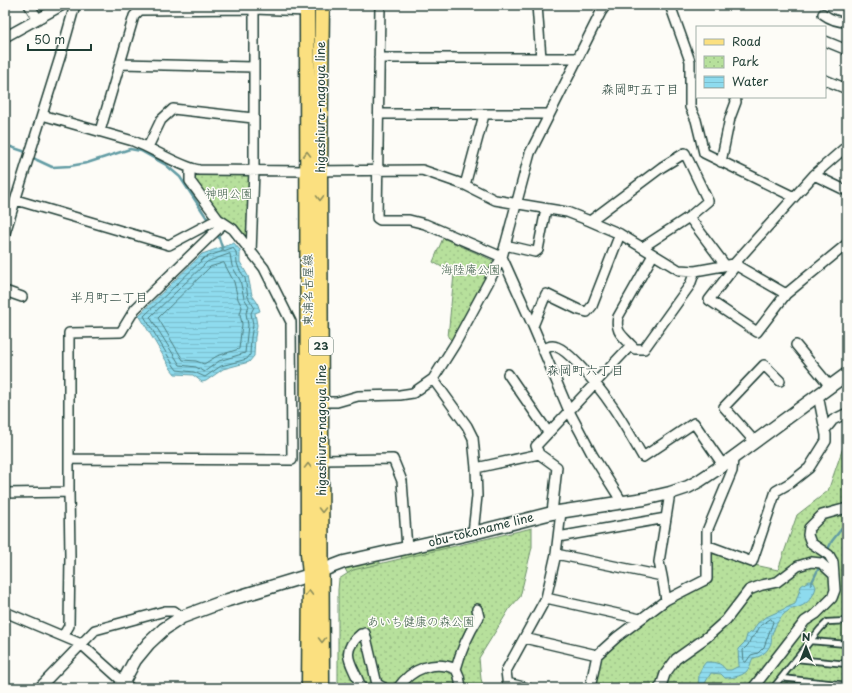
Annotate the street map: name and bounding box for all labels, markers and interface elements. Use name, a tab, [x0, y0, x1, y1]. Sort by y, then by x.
scale bar	[28, 26, 91, 52]
legend	[696, 26, 826, 98]
text: 50 m	[34, 30, 65, 48]
text: Road	[732, 32, 761, 50]
street label: higashiura-nagoya line	[311, 41, 329, 173]
text: Park	[732, 52, 759, 70]
text: Water	[732, 72, 769, 90]
district label: 森岡町五丁目	[601, 79, 679, 98]
one-way arrow	[303, 151, 311, 157]
park label: 神明公園	[205, 184, 253, 202]
one-way arrow	[316, 195, 324, 201]
street label: 東浦名古屋線	[298, 254, 316, 326]
park label: 海陸庵公園	[441, 260, 501, 278]
district label: 半月町二丁目	[70, 287, 148, 306]
road number: 23	[309, 337, 333, 355]
district label: 森岡町六丁目	[546, 360, 624, 379]
street label: higashiura-nagoya line	[312, 364, 330, 496]
one-way arrow	[304, 463, 312, 469]
one-way arrow	[318, 507, 326, 513]
street label: obu-tokoname line	[426, 507, 536, 551]
one-way arrow	[305, 590, 313, 596]
park label: あいち健康の森公園	[367, 612, 475, 630]
north arrow	[786, 627, 826, 667]
text: N	[802, 628, 811, 645]
one-way arrow	[318, 637, 326, 643]

